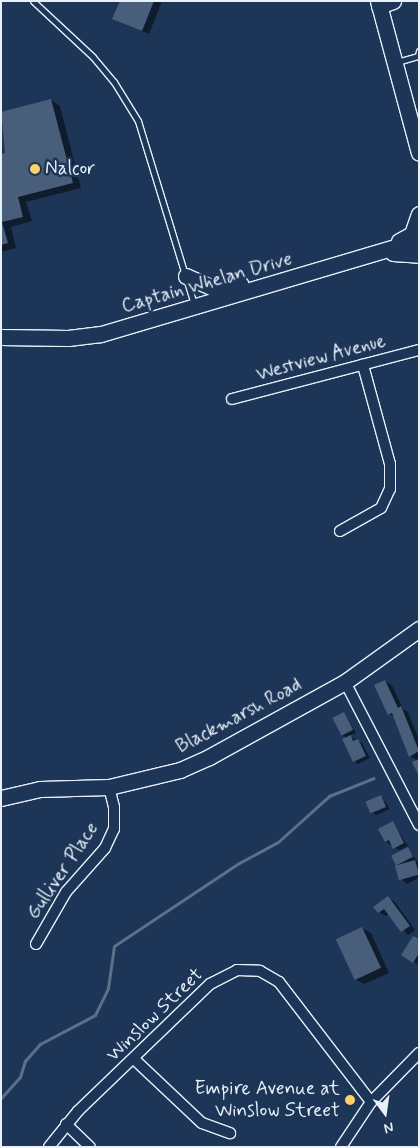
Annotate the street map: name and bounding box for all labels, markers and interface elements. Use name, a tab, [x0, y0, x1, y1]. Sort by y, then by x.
place label: Nalcor	[45, 158, 95, 180]
marker: Nalcor	[29, 163, 41, 175]
street label: Captain Whelan Drive	[120, 248, 294, 318]
street label: Westview Avenue	[252, 329, 390, 387]
street label: Blackmarsh Road	[172, 673, 306, 759]
street label: Gulliver Place	[23, 819, 103, 923]
street label: Winslow Street	[102, 964, 208, 1066]
place label: Empire Avenue at Winslow Street	[194, 1078, 340, 1122]
north arrow	[360, 1088, 410, 1138]
marker: Empire Avenue at Winslow Street	[344, 1094, 356, 1106]
text: N	[382, 1118, 395, 1137]

